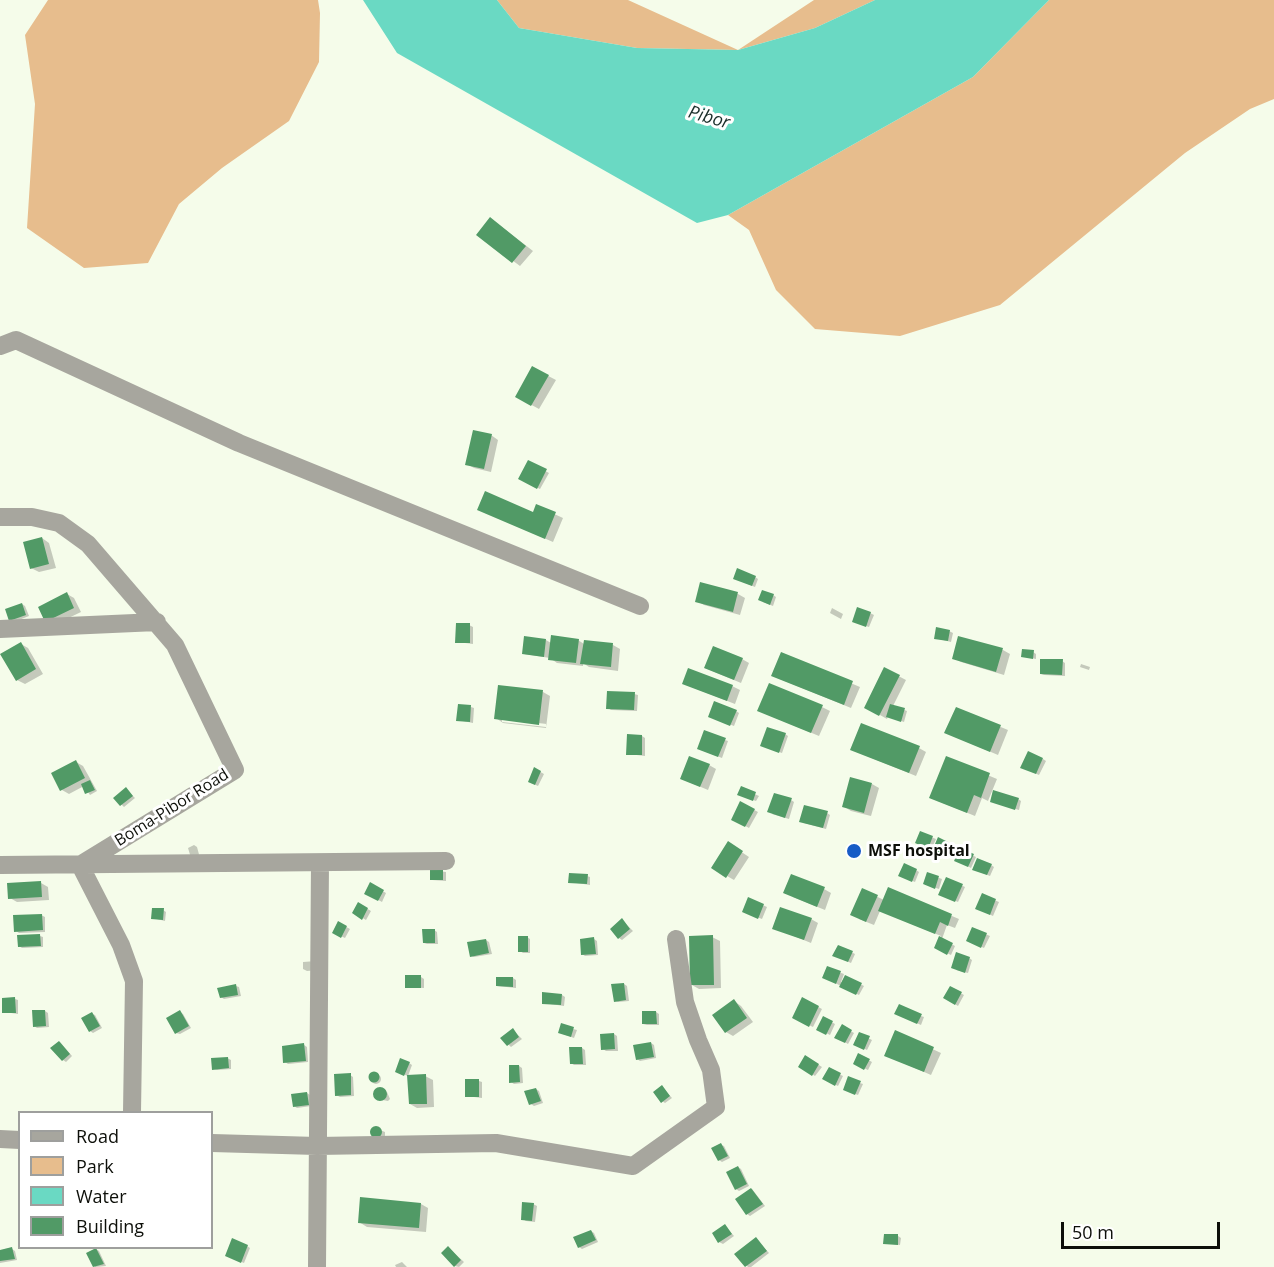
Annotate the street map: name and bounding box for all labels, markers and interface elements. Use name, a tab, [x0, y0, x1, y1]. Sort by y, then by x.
water label: Pibor	[686, 102, 732, 134]
street label: Boma-Pibor Road	[111, 765, 233, 851]
place label: MSF hospital	[868, 841, 970, 861]
marker: MSF hospital	[845, 842, 863, 860]
legend	[18, 1111, 213, 1249]
text: Road	[76, 1124, 119, 1148]
text: Park	[76, 1154, 114, 1178]
text: Water	[76, 1184, 127, 1208]
scale bar	[1064, 1210, 1223, 1248]
text: Building	[76, 1214, 144, 1238]
text: 50 m	[1072, 1220, 1114, 1244]

